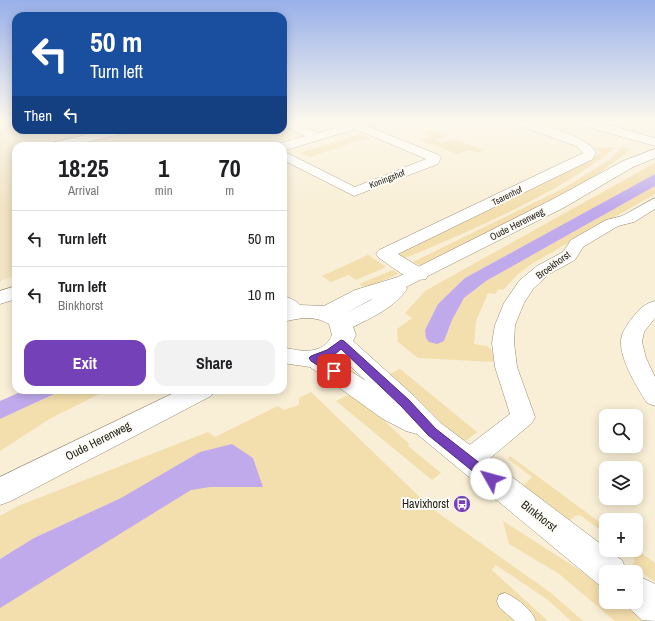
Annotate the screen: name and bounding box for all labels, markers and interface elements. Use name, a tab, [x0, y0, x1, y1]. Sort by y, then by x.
text: 50 m	[90, 23, 142, 61]
icon: left	[24, 28, 76, 80]
text: Turn left	[90, 59, 143, 84]
icon: left	[60, 104, 82, 126]
text: Then	[24, 105, 52, 126]
text: 18:25	[58, 152, 109, 184]
text: 1	[158, 152, 169, 184]
text: 70	[219, 152, 241, 184]
street label: Koningshof	[367, 166, 407, 191]
text: Arrival	[68, 182, 99, 199]
text: min	[155, 182, 173, 199]
text: m	[225, 182, 234, 199]
street label: Tsarenhof	[490, 183, 525, 209]
street label: Oude Herenweg	[487, 204, 547, 243]
icon: left	[24, 228, 46, 250]
text: Turn left	[58, 228, 106, 249]
text: 50 m	[248, 228, 275, 249]
street label: Broekhorst	[533, 248, 573, 282]
text: Turn left	[58, 276, 106, 297]
icon: left	[24, 284, 46, 306]
text: 10 m	[248, 284, 275, 305]
text: Binkhorst	[58, 297, 103, 314]
button: Exit	[24, 340, 146, 386]
button: Share	[154, 340, 275, 386]
pin	[317, 354, 351, 388]
icon: arrive	[323, 360, 345, 382]
map controls	[599, 409, 643, 609]
button: search	[599, 409, 643, 453]
street label: Oude Herenweg	[62, 417, 134, 464]
position arrow	[470, 458, 512, 500]
button: layers	[599, 461, 643, 505]
bus stop icon: Havixhorst	[452, 494, 472, 514]
place label: Havixhorst	[402, 496, 449, 512]
street label: Binkhorst	[518, 497, 561, 535]
button: +	[599, 513, 643, 557]
button: −	[599, 565, 643, 609]

